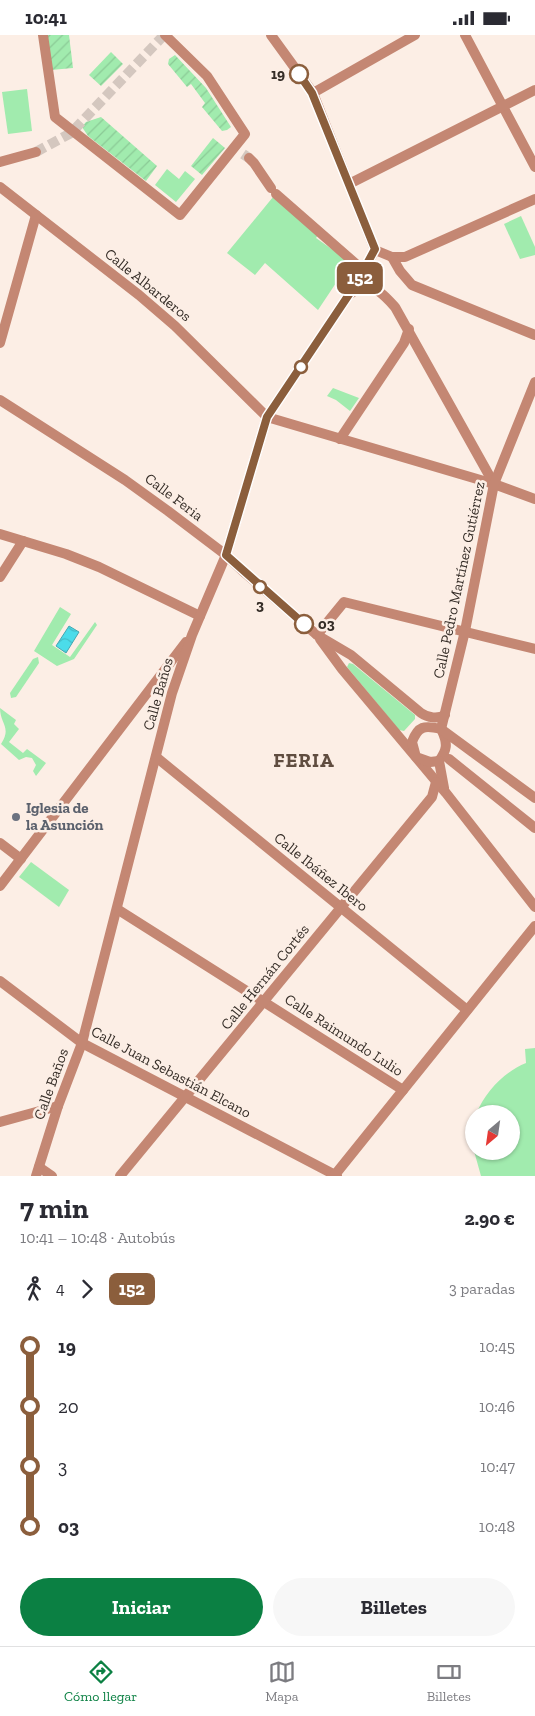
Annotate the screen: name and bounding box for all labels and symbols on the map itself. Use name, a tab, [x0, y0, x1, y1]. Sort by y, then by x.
marker: 19	[289, 64, 309, 84]
place label: 19	[271, 65, 285, 83]
street label: Calle Albarderos	[101, 245, 195, 325]
line badge: 152	[331, 262, 389, 294]
unlabelled marker	[294, 360, 308, 374]
street label: Calle Feria	[141, 469, 207, 525]
street label: Calle Pedro Martínez Gutiérrez	[429, 480, 489, 680]
marker: 3	[253, 580, 267, 594]
place label: 3	[256, 596, 264, 614]
marker: 03	[294, 614, 314, 634]
place label: 03	[318, 615, 335, 633]
street label: Calle Baños	[139, 656, 177, 732]
district label: FERIA	[273, 748, 335, 772]
place label: Iglesia de la Asunción	[26, 799, 103, 834]
marker: Iglesia de la Asunción	[10, 811, 22, 823]
street label: Calle Ibáñez Ibero	[271, 829, 372, 915]
street label: Calle Hernán Cortés	[217, 921, 313, 1033]
street label: Calle Raimundo Lulio	[281, 990, 407, 1080]
street label: Calle Juan Sebastián Elcano	[88, 1022, 254, 1122]
street label: Calle Baños	[30, 1046, 72, 1122]
north arrow	[465, 1105, 520, 1160]

